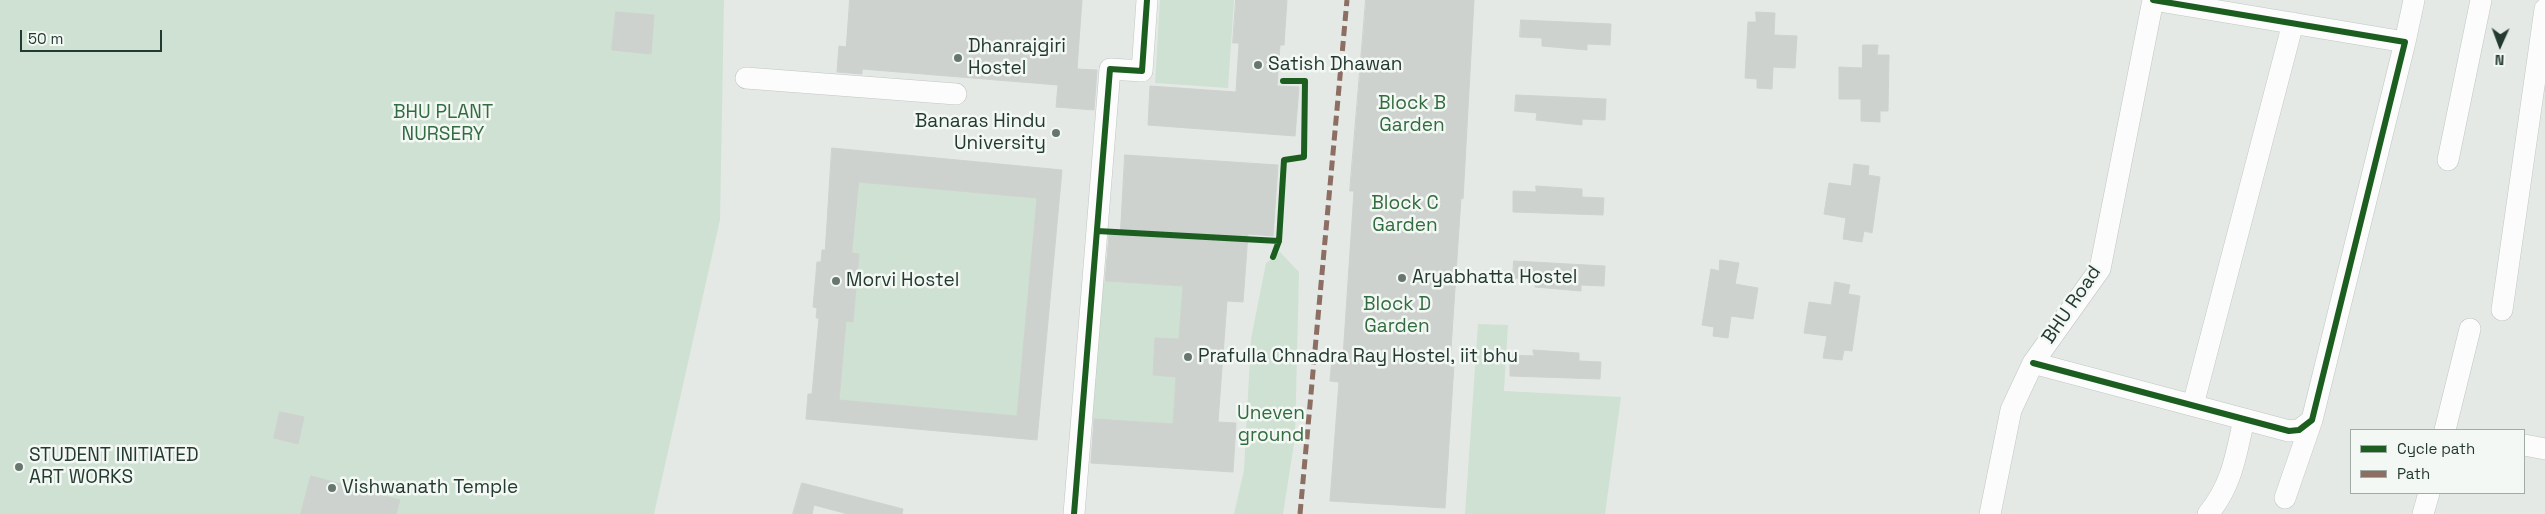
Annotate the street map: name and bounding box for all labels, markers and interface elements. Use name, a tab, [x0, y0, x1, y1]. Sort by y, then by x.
scale bar	[22, 20, 165, 52]
north arrow	[2475, 20, 2525, 70]
text: 50 m	[28, 29, 63, 48]
place label: Dhanrajgiri Hostel	[968, 36, 1066, 80]
text: N	[2494, 51, 2504, 69]
marker: Dhanrajgiri Hostel	[952, 52, 964, 64]
place label: Satish Dhawan	[1268, 54, 1403, 76]
marker: Satish Dhawan	[1252, 59, 1264, 71]
park label: Block B Garden	[1378, 93, 1446, 137]
park label: BHU PLANT NURSERY	[393, 102, 493, 146]
place label: Banaras Hindu University	[915, 111, 1046, 155]
marker: Banaras Hindu University	[1050, 127, 1062, 139]
park label: Block C Garden	[1371, 193, 1439, 237]
street label: BHU Road	[2038, 262, 2106, 348]
place label: Aryabhatta Hostel	[1412, 267, 1577, 289]
place label: Morvi Hostel	[846, 270, 959, 292]
marker: Aryabhatta Hostel	[1396, 272, 1408, 284]
marker: Morvi Hostel	[830, 275, 842, 287]
park label: Block D Garden	[1363, 294, 1431, 338]
place label: Prafulla Chnadra Ray Hostel, iit bhu	[1198, 346, 1518, 368]
marker: Prafulla Chnadra Ray Hostel, iit bhu	[1182, 351, 1194, 363]
park label: Uneven ground	[1237, 403, 1305, 447]
legend	[2350, 429, 2525, 494]
text: Cycle path	[2397, 439, 2475, 458]
place label: STUDENT INITIATED ART WORKS	[29, 445, 199, 489]
marker: STUDENT INITIATED ART WORKS	[13, 461, 25, 473]
text: Path	[2397, 464, 2430, 483]
place label: Vishwanath Temple	[342, 477, 518, 499]
marker: Vishwanath Temple	[326, 482, 338, 494]

